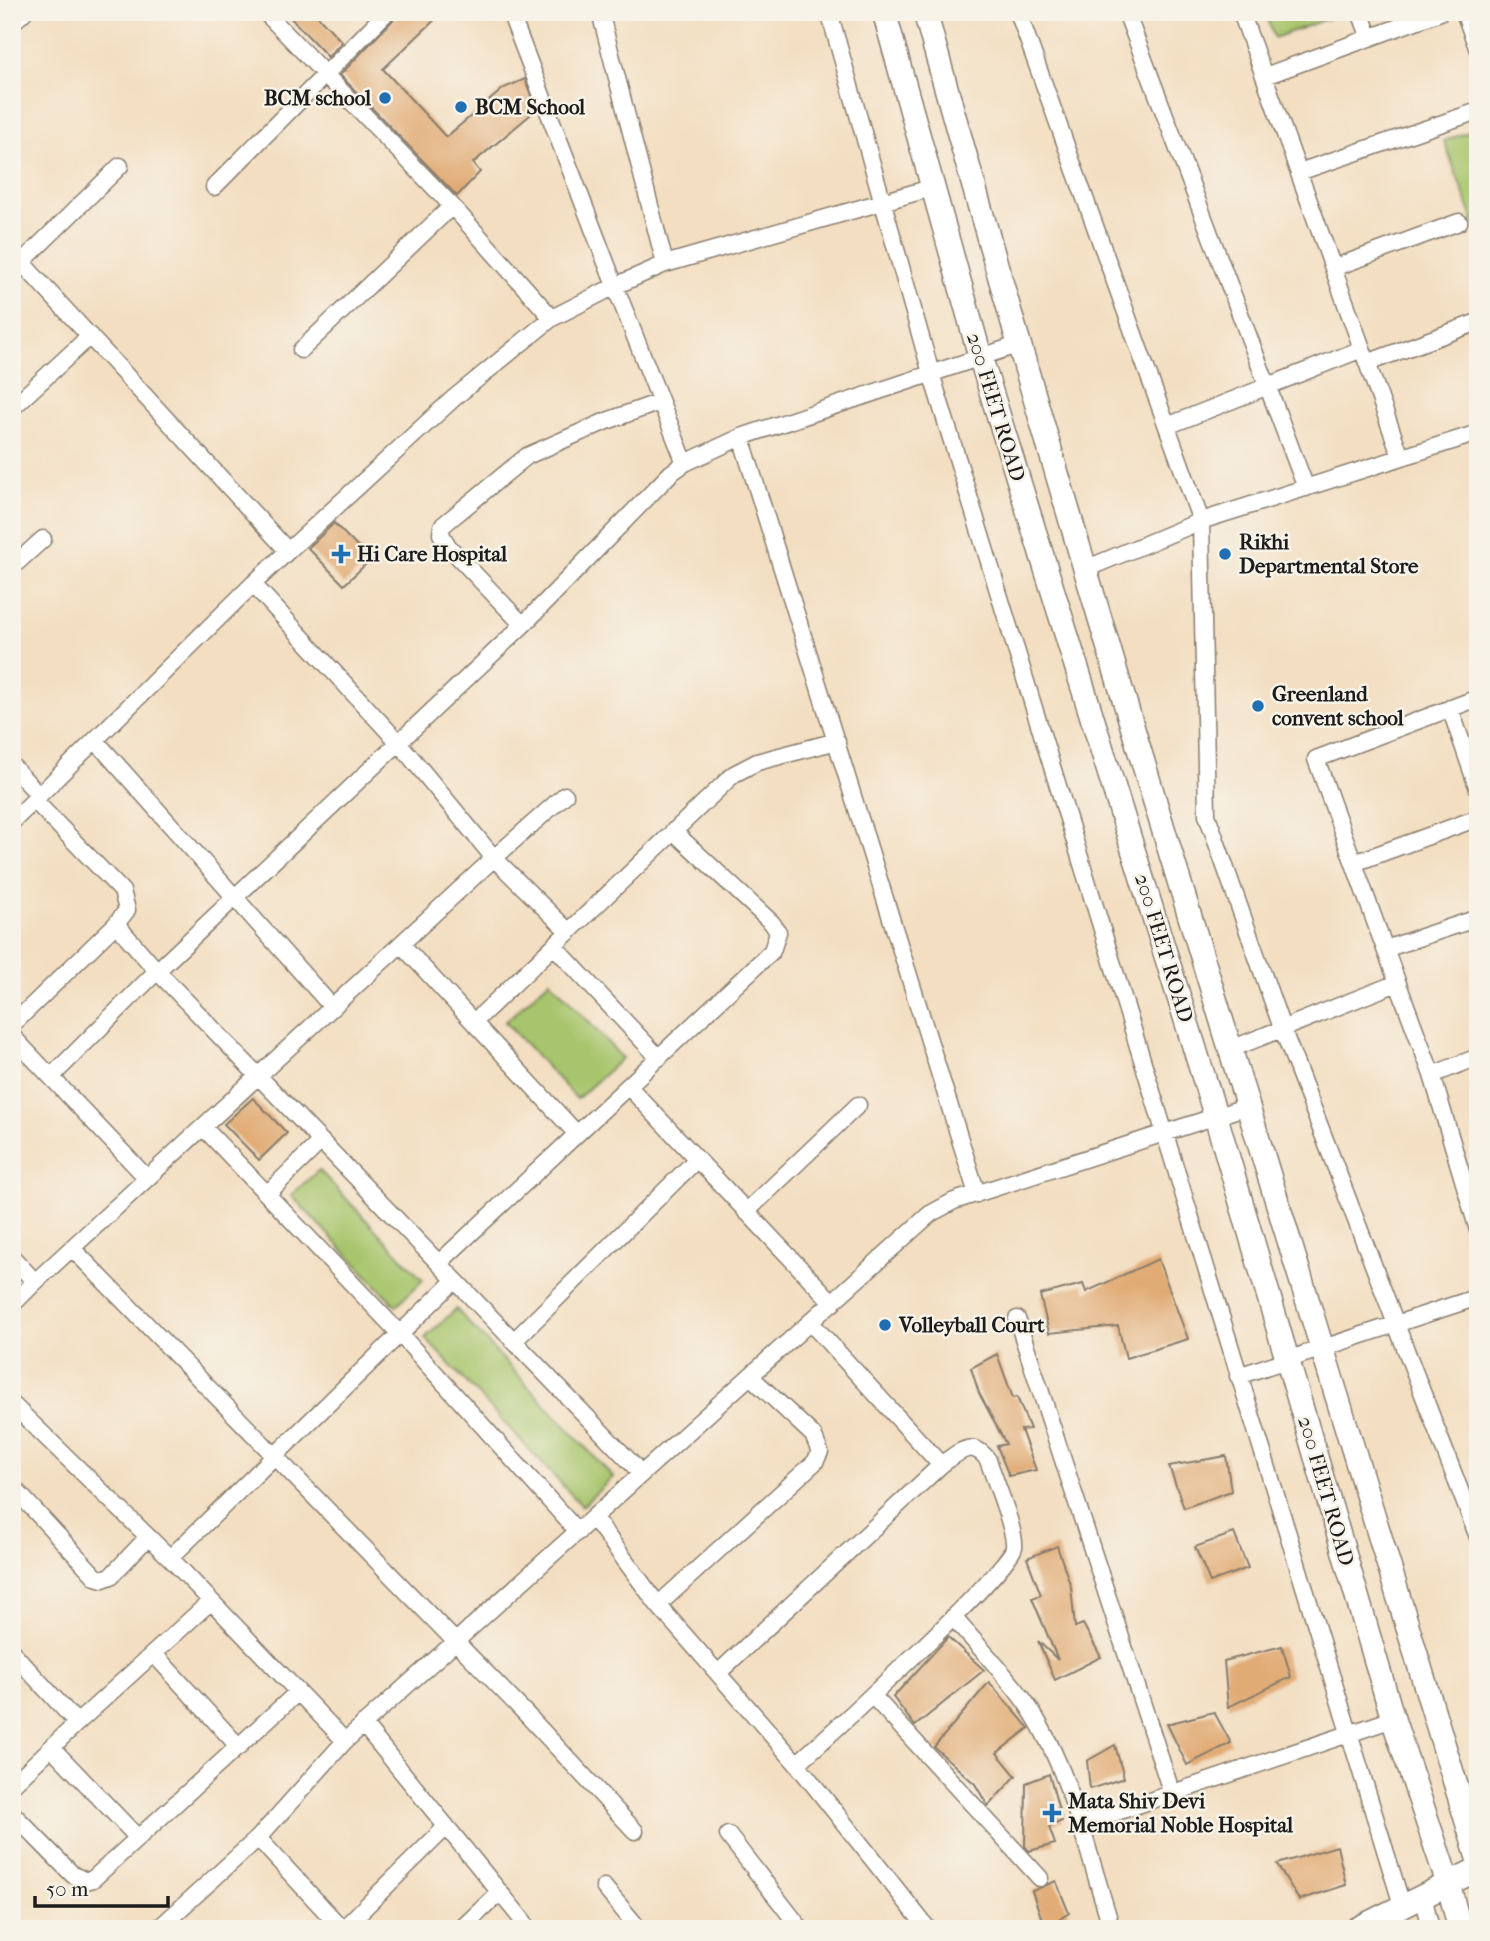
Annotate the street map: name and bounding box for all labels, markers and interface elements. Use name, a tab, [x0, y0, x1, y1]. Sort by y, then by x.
place label: BCM school	[264, 86, 371, 110]
marker: BCM school	[377, 90, 393, 106]
place label: BCM School	[475, 95, 585, 119]
marker: BCM School	[453, 99, 469, 115]
street label: 200 FEET ROAD	[962, 330, 1030, 484]
place label: Rikhi Departmental Store	[1239, 530, 1419, 578]
place label: Hi Care Hospital	[357, 542, 507, 566]
marker: Hi Care Hospital	[331, 544, 351, 564]
marker: Rikhi Departmental Store	[1217, 546, 1233, 562]
place label: Greenland convent school	[1272, 682, 1404, 730]
marker: Greenland convent school	[1250, 698, 1266, 714]
street label: 200 FEET ROAD	[1130, 871, 1198, 1025]
place label: Volleyball Court	[898, 1313, 1045, 1337]
marker: Volleyball Court	[877, 1317, 893, 1333]
street label: 200 FEET ROAD	[1293, 1413, 1359, 1569]
place label: Mata Shiv Devi Memorial Noble Hospital	[1067, 1789, 1293, 1837]
marker: Mata Shiv Devi Memorial Noble Hospital	[1042, 1803, 1062, 1823]
scale bar	[35, 1864, 168, 1908]
text: 50 m	[46, 1877, 89, 1901]

